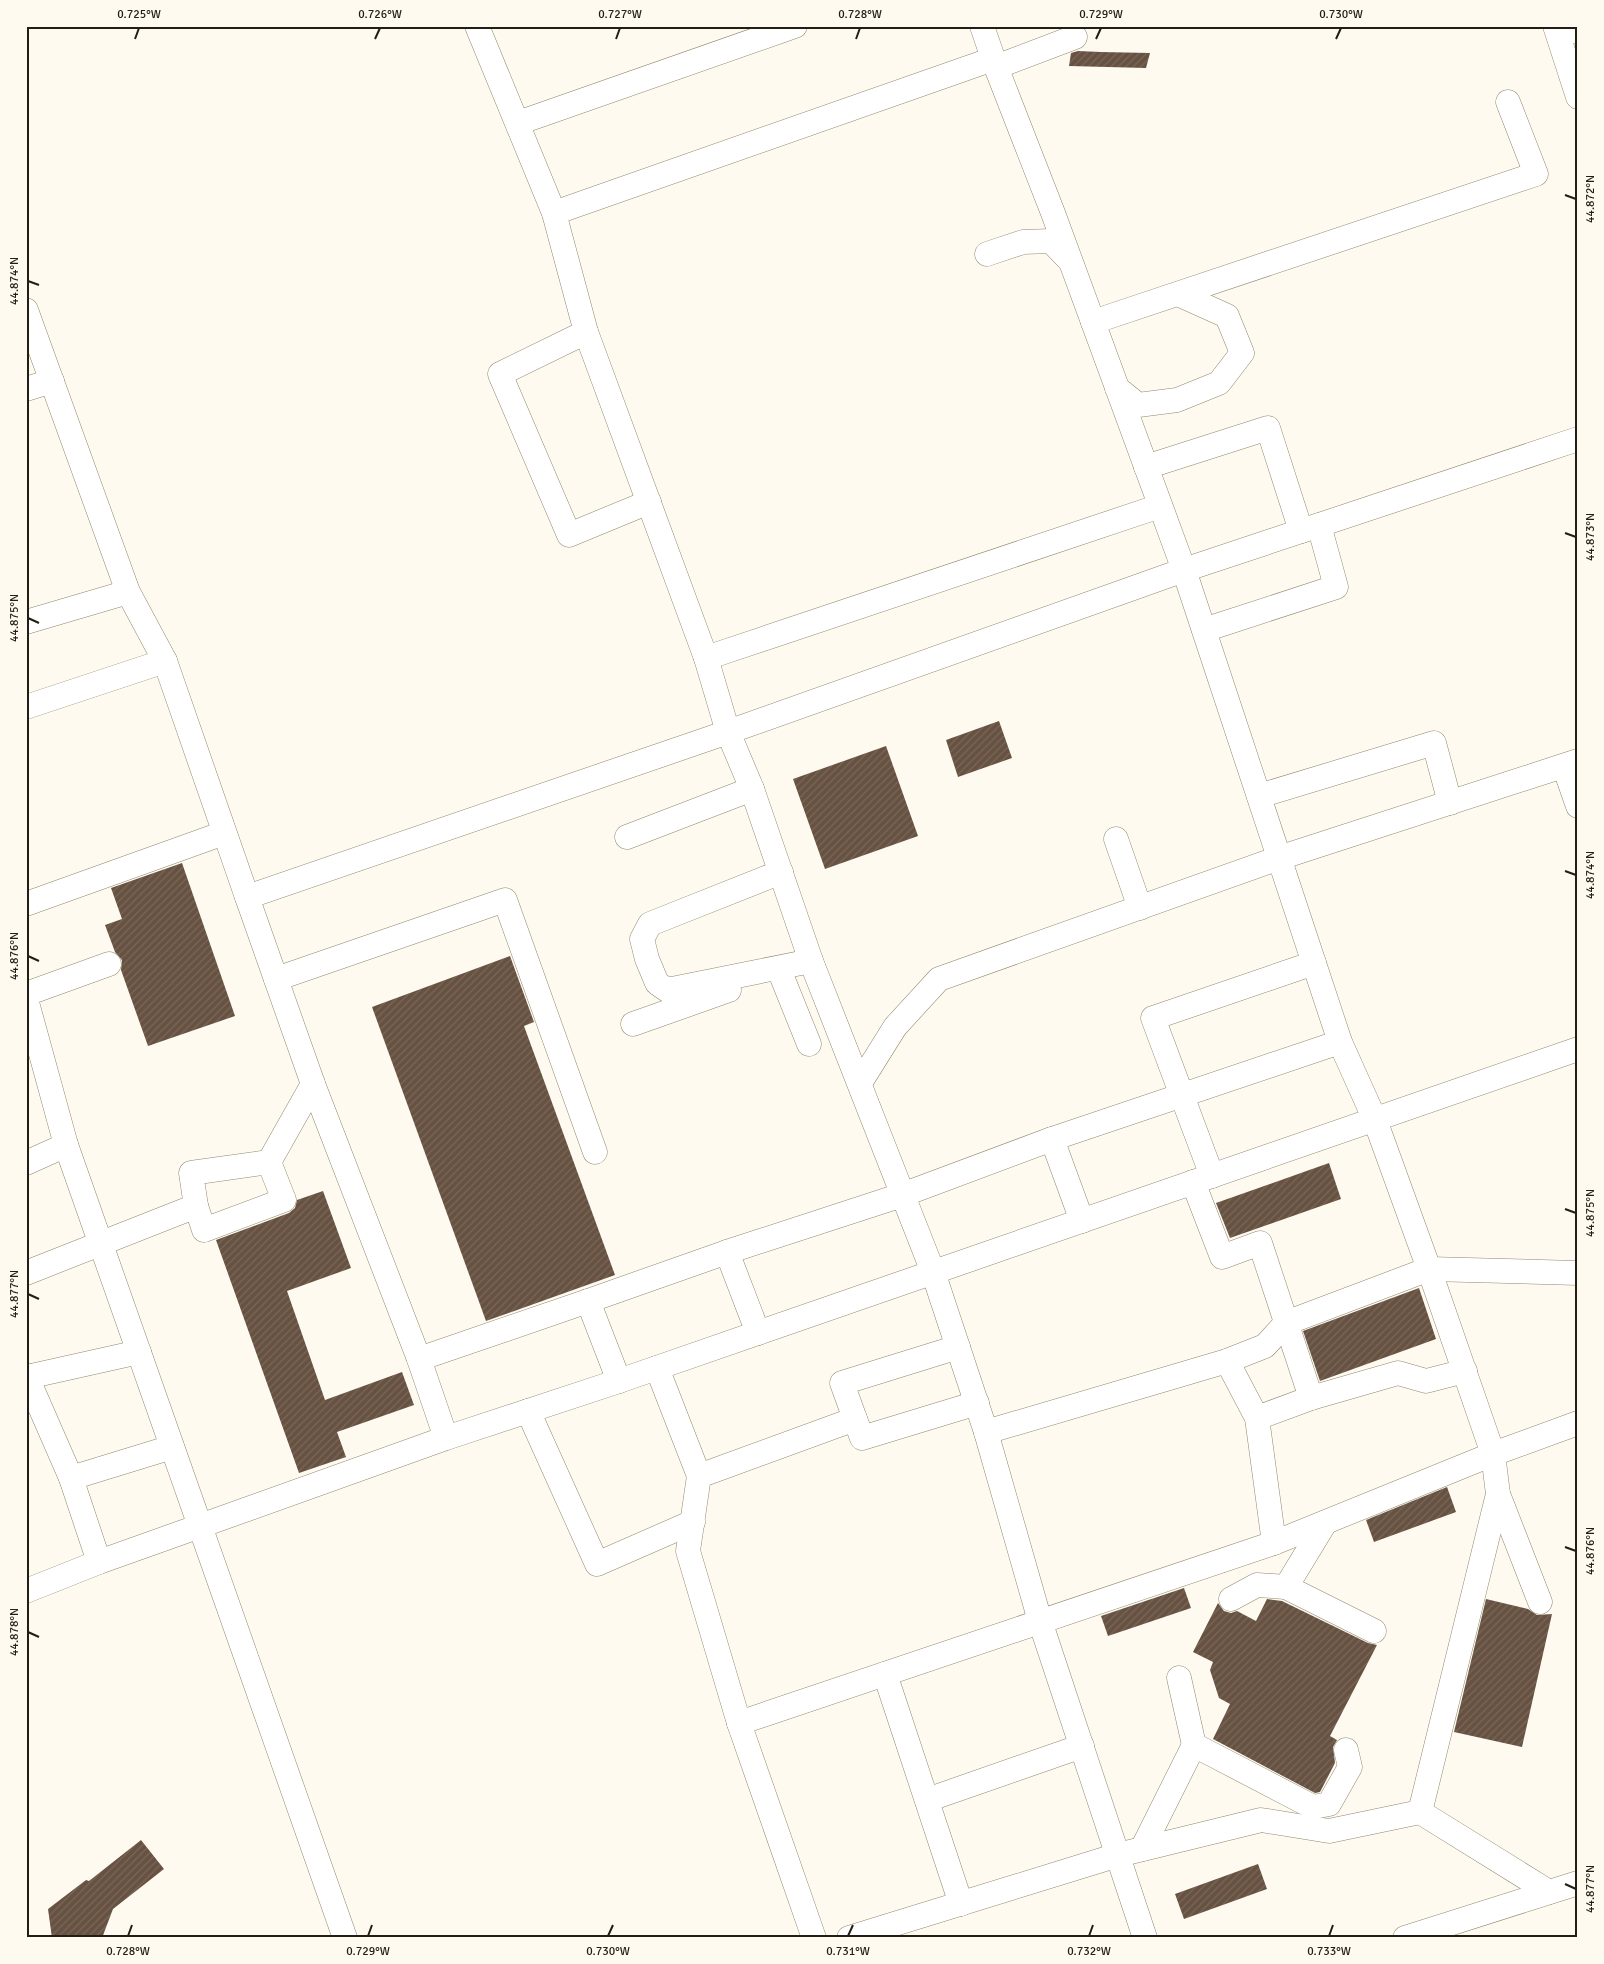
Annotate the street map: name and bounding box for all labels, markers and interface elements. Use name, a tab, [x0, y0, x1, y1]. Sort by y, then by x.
text: 0.725°W	[117, 7, 161, 22]
text: 0.726°W	[358, 7, 402, 22]
text: 0.727°W	[598, 7, 642, 22]
text: 0.728°W	[838, 7, 882, 22]
text: 0.729°W	[1079, 7, 1123, 22]
text: 0.730°W	[1319, 7, 1363, 22]
text: 44.872°N	[1583, 175, 1598, 223]
text: 44.874°N	[7, 257, 22, 305]
text: 44.873°N	[1583, 513, 1598, 561]
text: 44.875°N	[7, 594, 22, 642]
text: 44.874°N	[1583, 851, 1598, 899]
text: 44.876°N	[7, 932, 22, 980]
text: 44.875°N	[1583, 1189, 1598, 1237]
text: 44.877°N	[7, 1270, 22, 1318]
text: 44.876°N	[1583, 1527, 1598, 1575]
text: 44.878°N	[7, 1608, 22, 1656]
text: 44.877°N	[1583, 1865, 1598, 1913]
text: 0.728°W	[106, 1944, 150, 1959]
text: 0.729°W	[346, 1944, 390, 1959]
text: 0.730°W	[586, 1944, 630, 1959]
text: 0.731°W	[826, 1944, 870, 1959]
text: 0.732°W	[1067, 1944, 1111, 1959]
text: 0.733°W	[1307, 1944, 1351, 1959]

